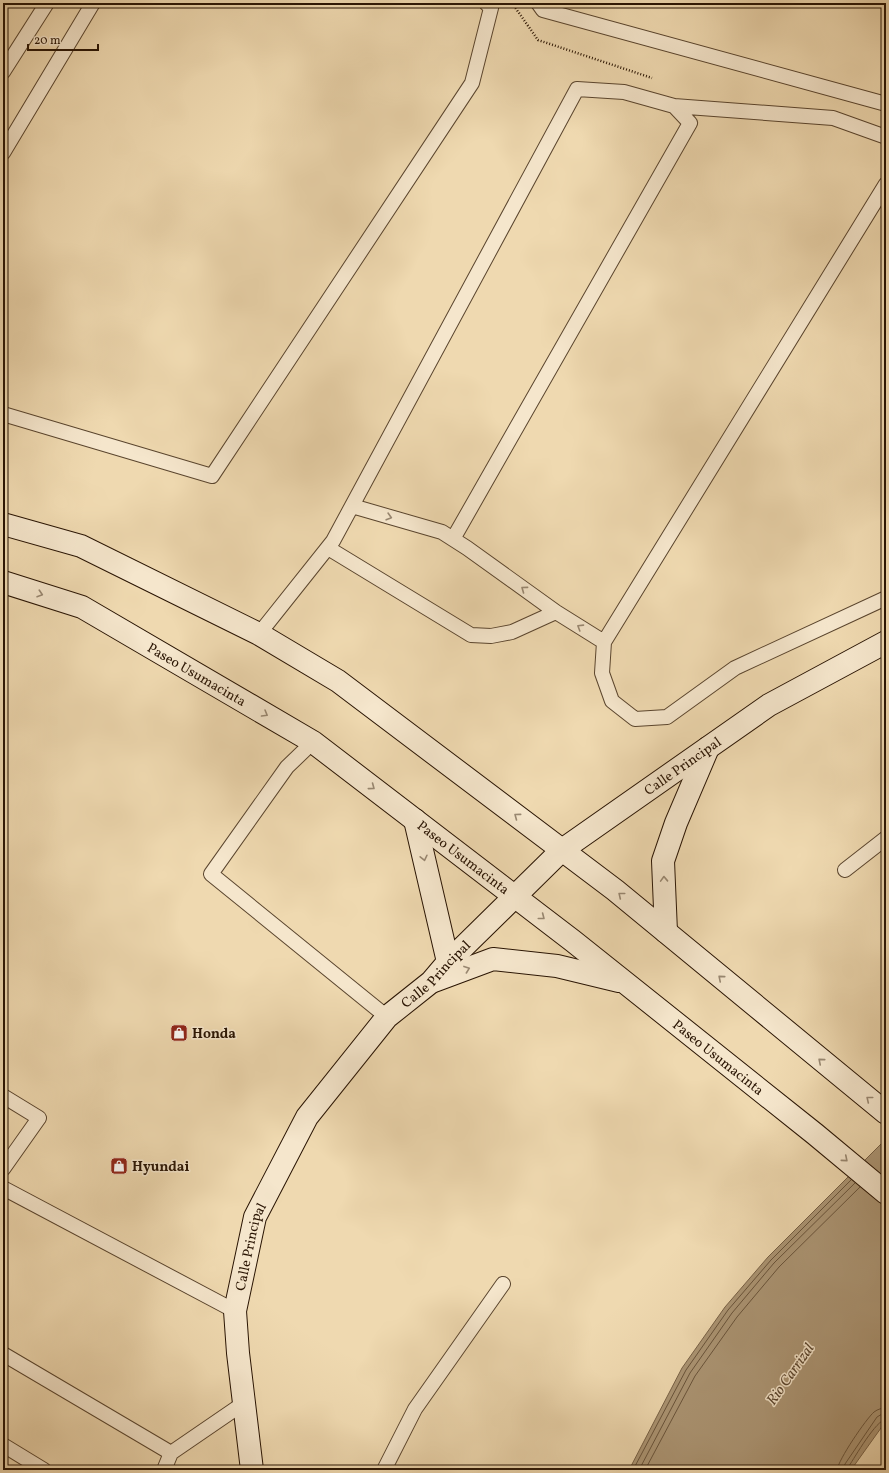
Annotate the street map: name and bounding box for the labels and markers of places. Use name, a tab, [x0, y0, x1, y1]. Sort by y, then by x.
shop icon: Honda	[169, 1023, 189, 1043]
place label: Honda	[192, 1025, 236, 1044]
shop icon: Hyundai	[109, 1156, 129, 1176]
place label: Hyundai	[132, 1158, 189, 1177]

